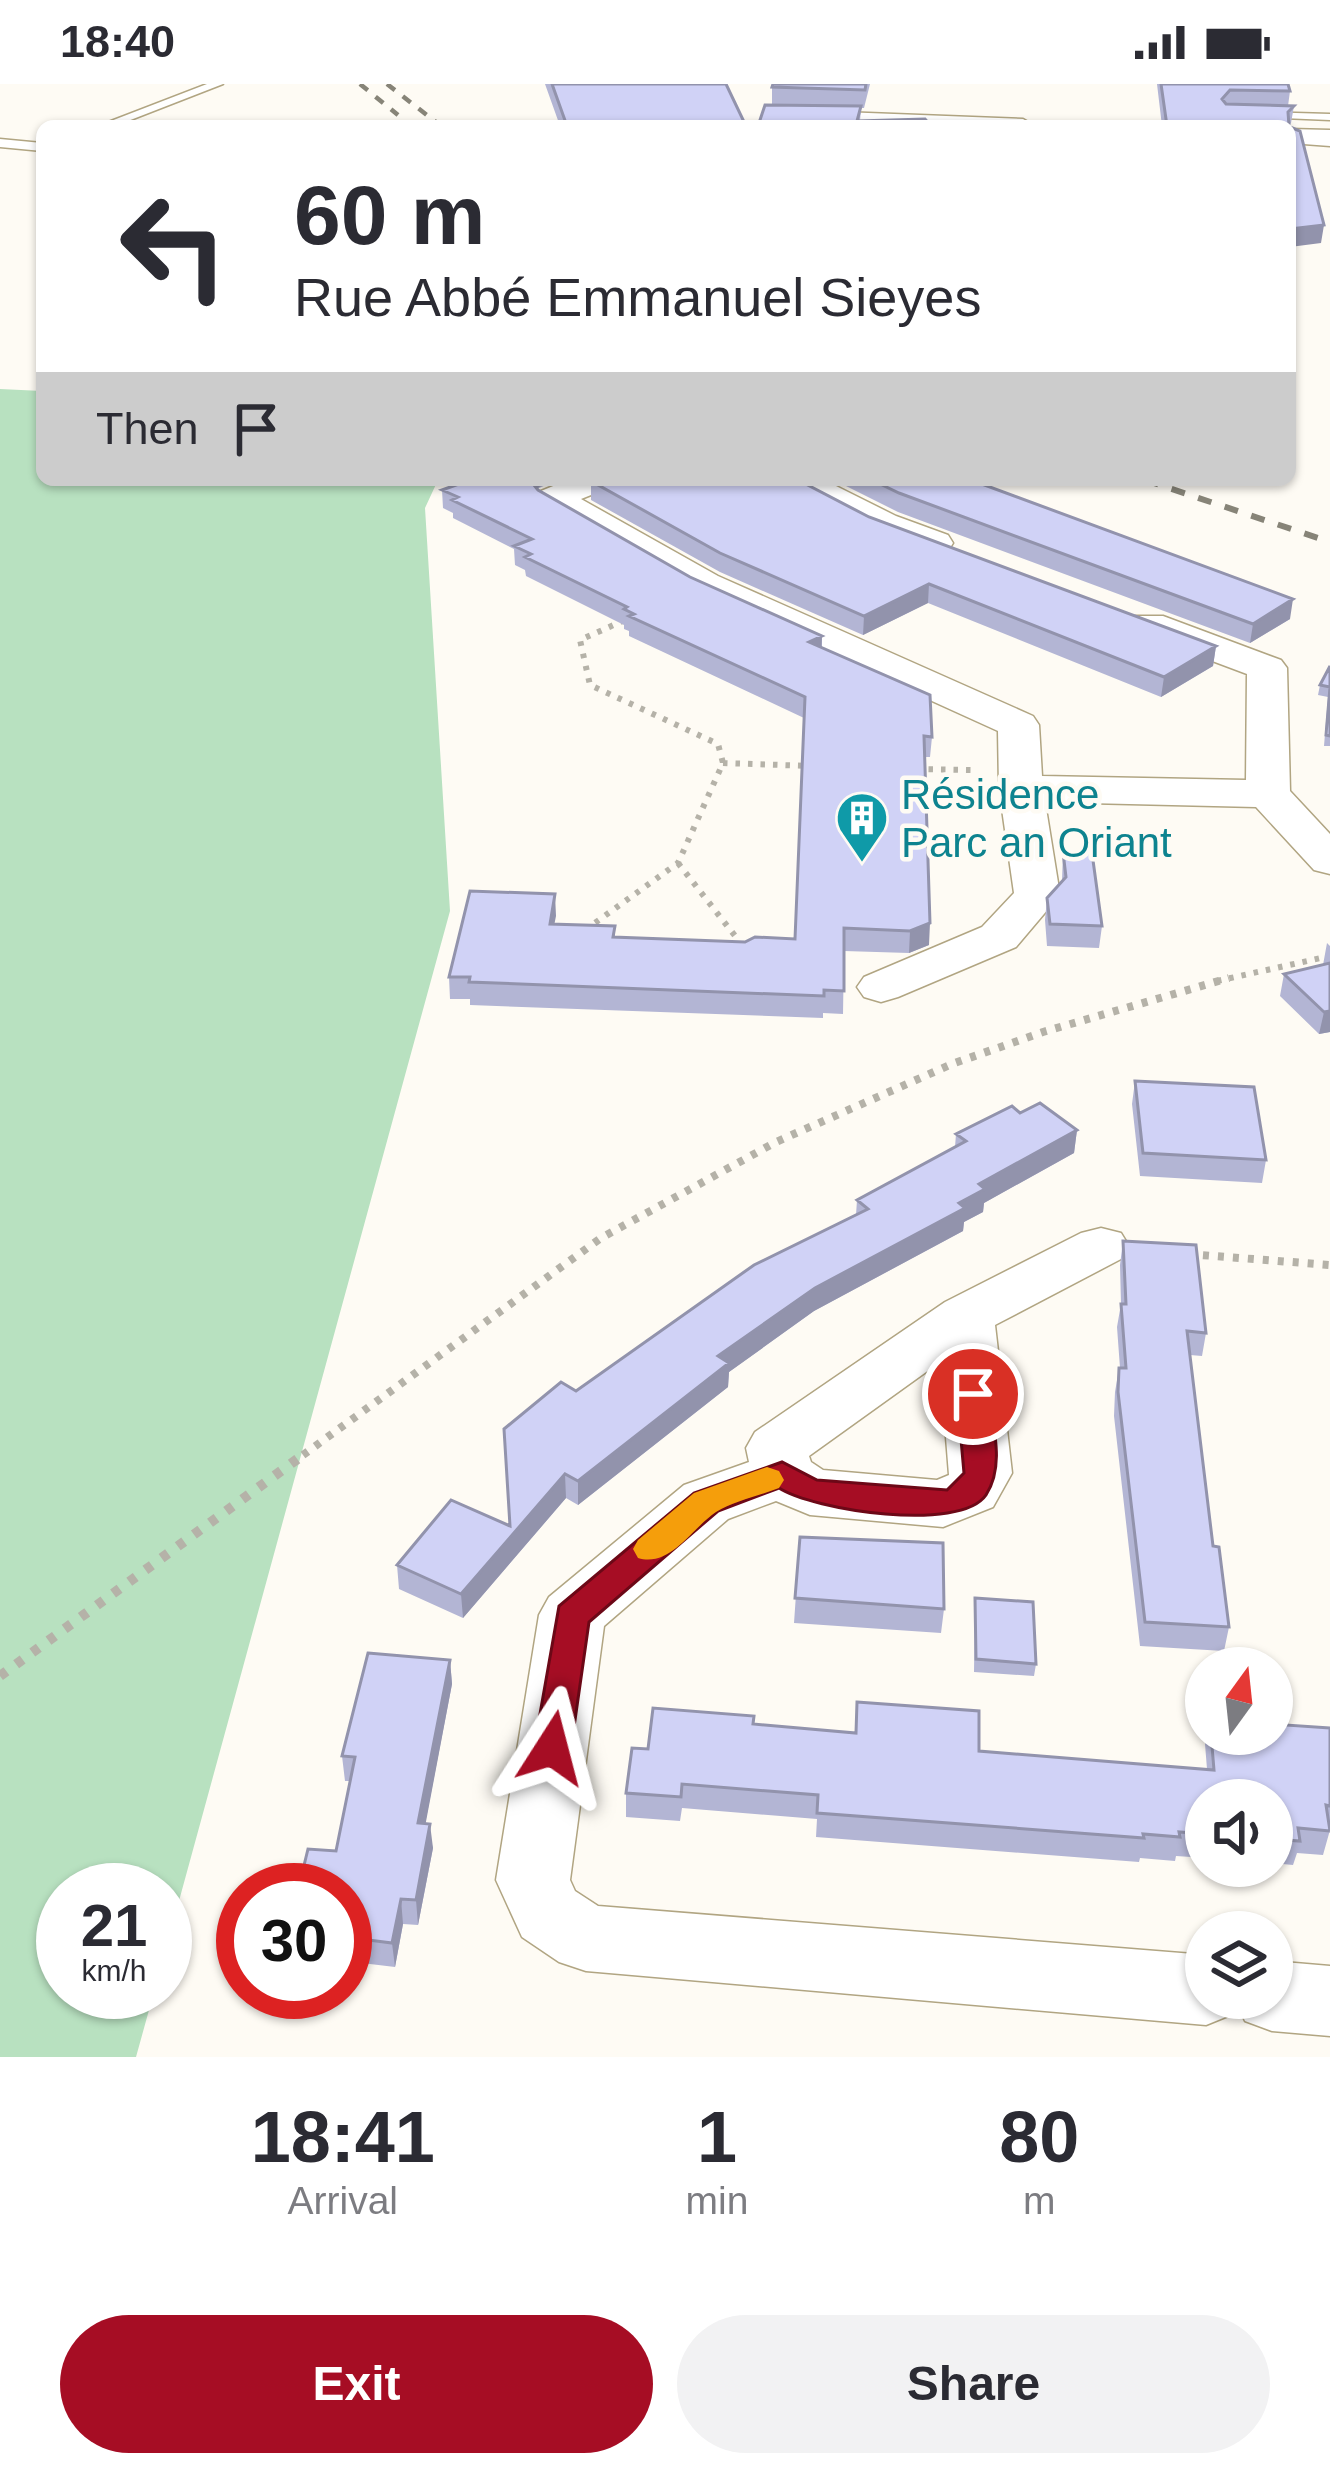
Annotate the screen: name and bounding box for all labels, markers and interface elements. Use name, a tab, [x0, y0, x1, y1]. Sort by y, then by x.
text: 18:40	[60, 16, 175, 67]
icon: left	[96, 168, 252, 324]
text: 60 m	[294, 168, 485, 262]
text: Rue Abbé Emmanuel Sieyes	[294, 267, 981, 327]
icon: arrive	[223, 396, 289, 462]
text: Then	[96, 403, 199, 454]
place label: Résidence Parc an Oriant	[901, 771, 1172, 866]
building icon: Résidence Parc an Oriant	[834, 790, 890, 864]
pin	[922, 1343, 1024, 1445]
icon: arrive	[940, 1361, 1006, 1427]
north arrow	[1185, 1647, 1293, 1755]
map controls	[1185, 1647, 1293, 2019]
position arrow	[489, 1685, 615, 1811]
button: sound	[1185, 1779, 1293, 1887]
speed limit sign: 30	[216, 1863, 372, 2019]
text: 21	[81, 1892, 147, 1959]
button: layers	[1185, 1911, 1293, 2019]
text: km/h	[81, 1954, 147, 1987]
text: 18:41	[251, 2097, 435, 2177]
text: 1	[697, 2097, 737, 2177]
text: 80	[999, 2097, 1079, 2177]
text: Arrival	[288, 2179, 398, 2222]
text: min	[686, 2179, 748, 2222]
text: m	[1023, 2179, 1055, 2222]
button: Exit	[60, 2315, 653, 2453]
button: Share	[677, 2315, 1270, 2453]

